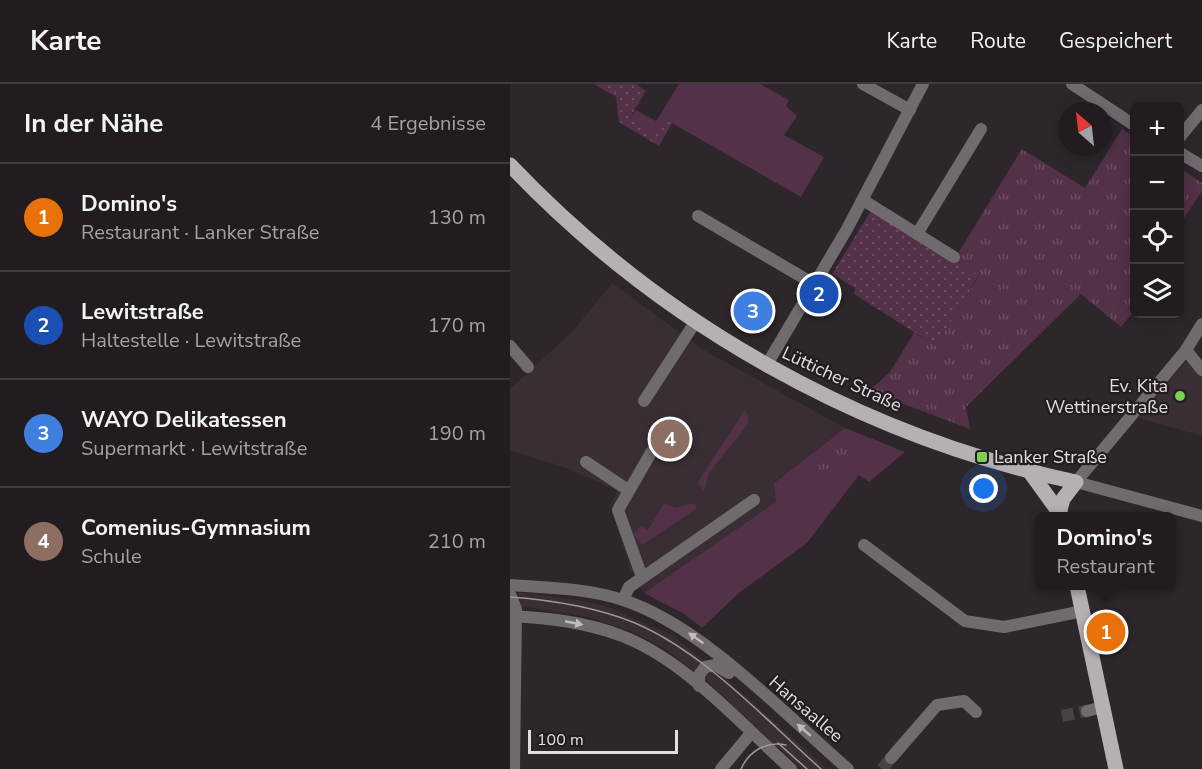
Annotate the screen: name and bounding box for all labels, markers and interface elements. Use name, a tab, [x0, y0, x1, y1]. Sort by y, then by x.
text: Karte	[30, 22, 101, 60]
text: Karte	[887, 27, 937, 55]
text: Route	[970, 27, 1026, 55]
text: Gespeichert	[1059, 27, 1172, 55]
north arrow	[1058, 102, 1112, 156]
map controls	[1130, 102, 1184, 318]
button: +	[1130, 102, 1184, 156]
text: In der Nähe	[24, 106, 163, 141]
text: 4 Ergebnisse	[370, 110, 486, 137]
button: −	[1130, 156, 1184, 210]
text: Domino's	[81, 189, 177, 219]
text: 1	[38, 204, 50, 231]
text: 130 m	[428, 204, 486, 231]
button: locate	[1130, 210, 1184, 264]
text: Restaurant · Lanker Straße	[81, 219, 319, 246]
button: layers	[1130, 264, 1184, 318]
pin: 2	[800, 272, 838, 316]
pin: 3	[734, 288, 772, 334]
text: Lewitstraße	[81, 297, 204, 327]
text: 2	[38, 312, 50, 339]
text: 170 m	[428, 312, 486, 339]
text: Haltestelle · Lewitstraße	[81, 327, 301, 354]
street label: Lütticher Straße	[778, 341, 906, 417]
place label: Ev. Kita Wettinerstraße	[1046, 374, 1168, 419]
marker: Ev. Kita Wettinerstraße	[1173, 389, 1187, 403]
text: WAYO Delikatessen	[81, 405, 287, 435]
pin: 4	[650, 416, 690, 462]
text: 3	[38, 420, 50, 447]
text: 190 m	[428, 420, 486, 447]
text: Supermarkt · Lewitstraße	[81, 435, 307, 462]
place label: Lanker Straße	[994, 445, 1107, 469]
marker: Lanker Straße	[975, 450, 989, 464]
your location	[969, 474, 998, 503]
popup	[1035, 512, 1176, 590]
text: Comenius-Gymnasium	[81, 513, 311, 543]
text: Domino's	[1056, 523, 1152, 553]
text: 4	[38, 528, 50, 555]
text: 210 m	[428, 528, 486, 555]
text: Schule	[81, 543, 142, 570]
text: Restaurant	[1056, 553, 1155, 580]
pin: 1	[1086, 610, 1126, 654]
one-way arrow	[565, 619, 584, 628]
one-way arrow	[688, 633, 704, 644]
street label: Hansaallee	[764, 670, 848, 748]
one-way arrow	[796, 724, 812, 737]
scale bar	[528, 727, 678, 754]
text: 100 m	[537, 729, 584, 751]

